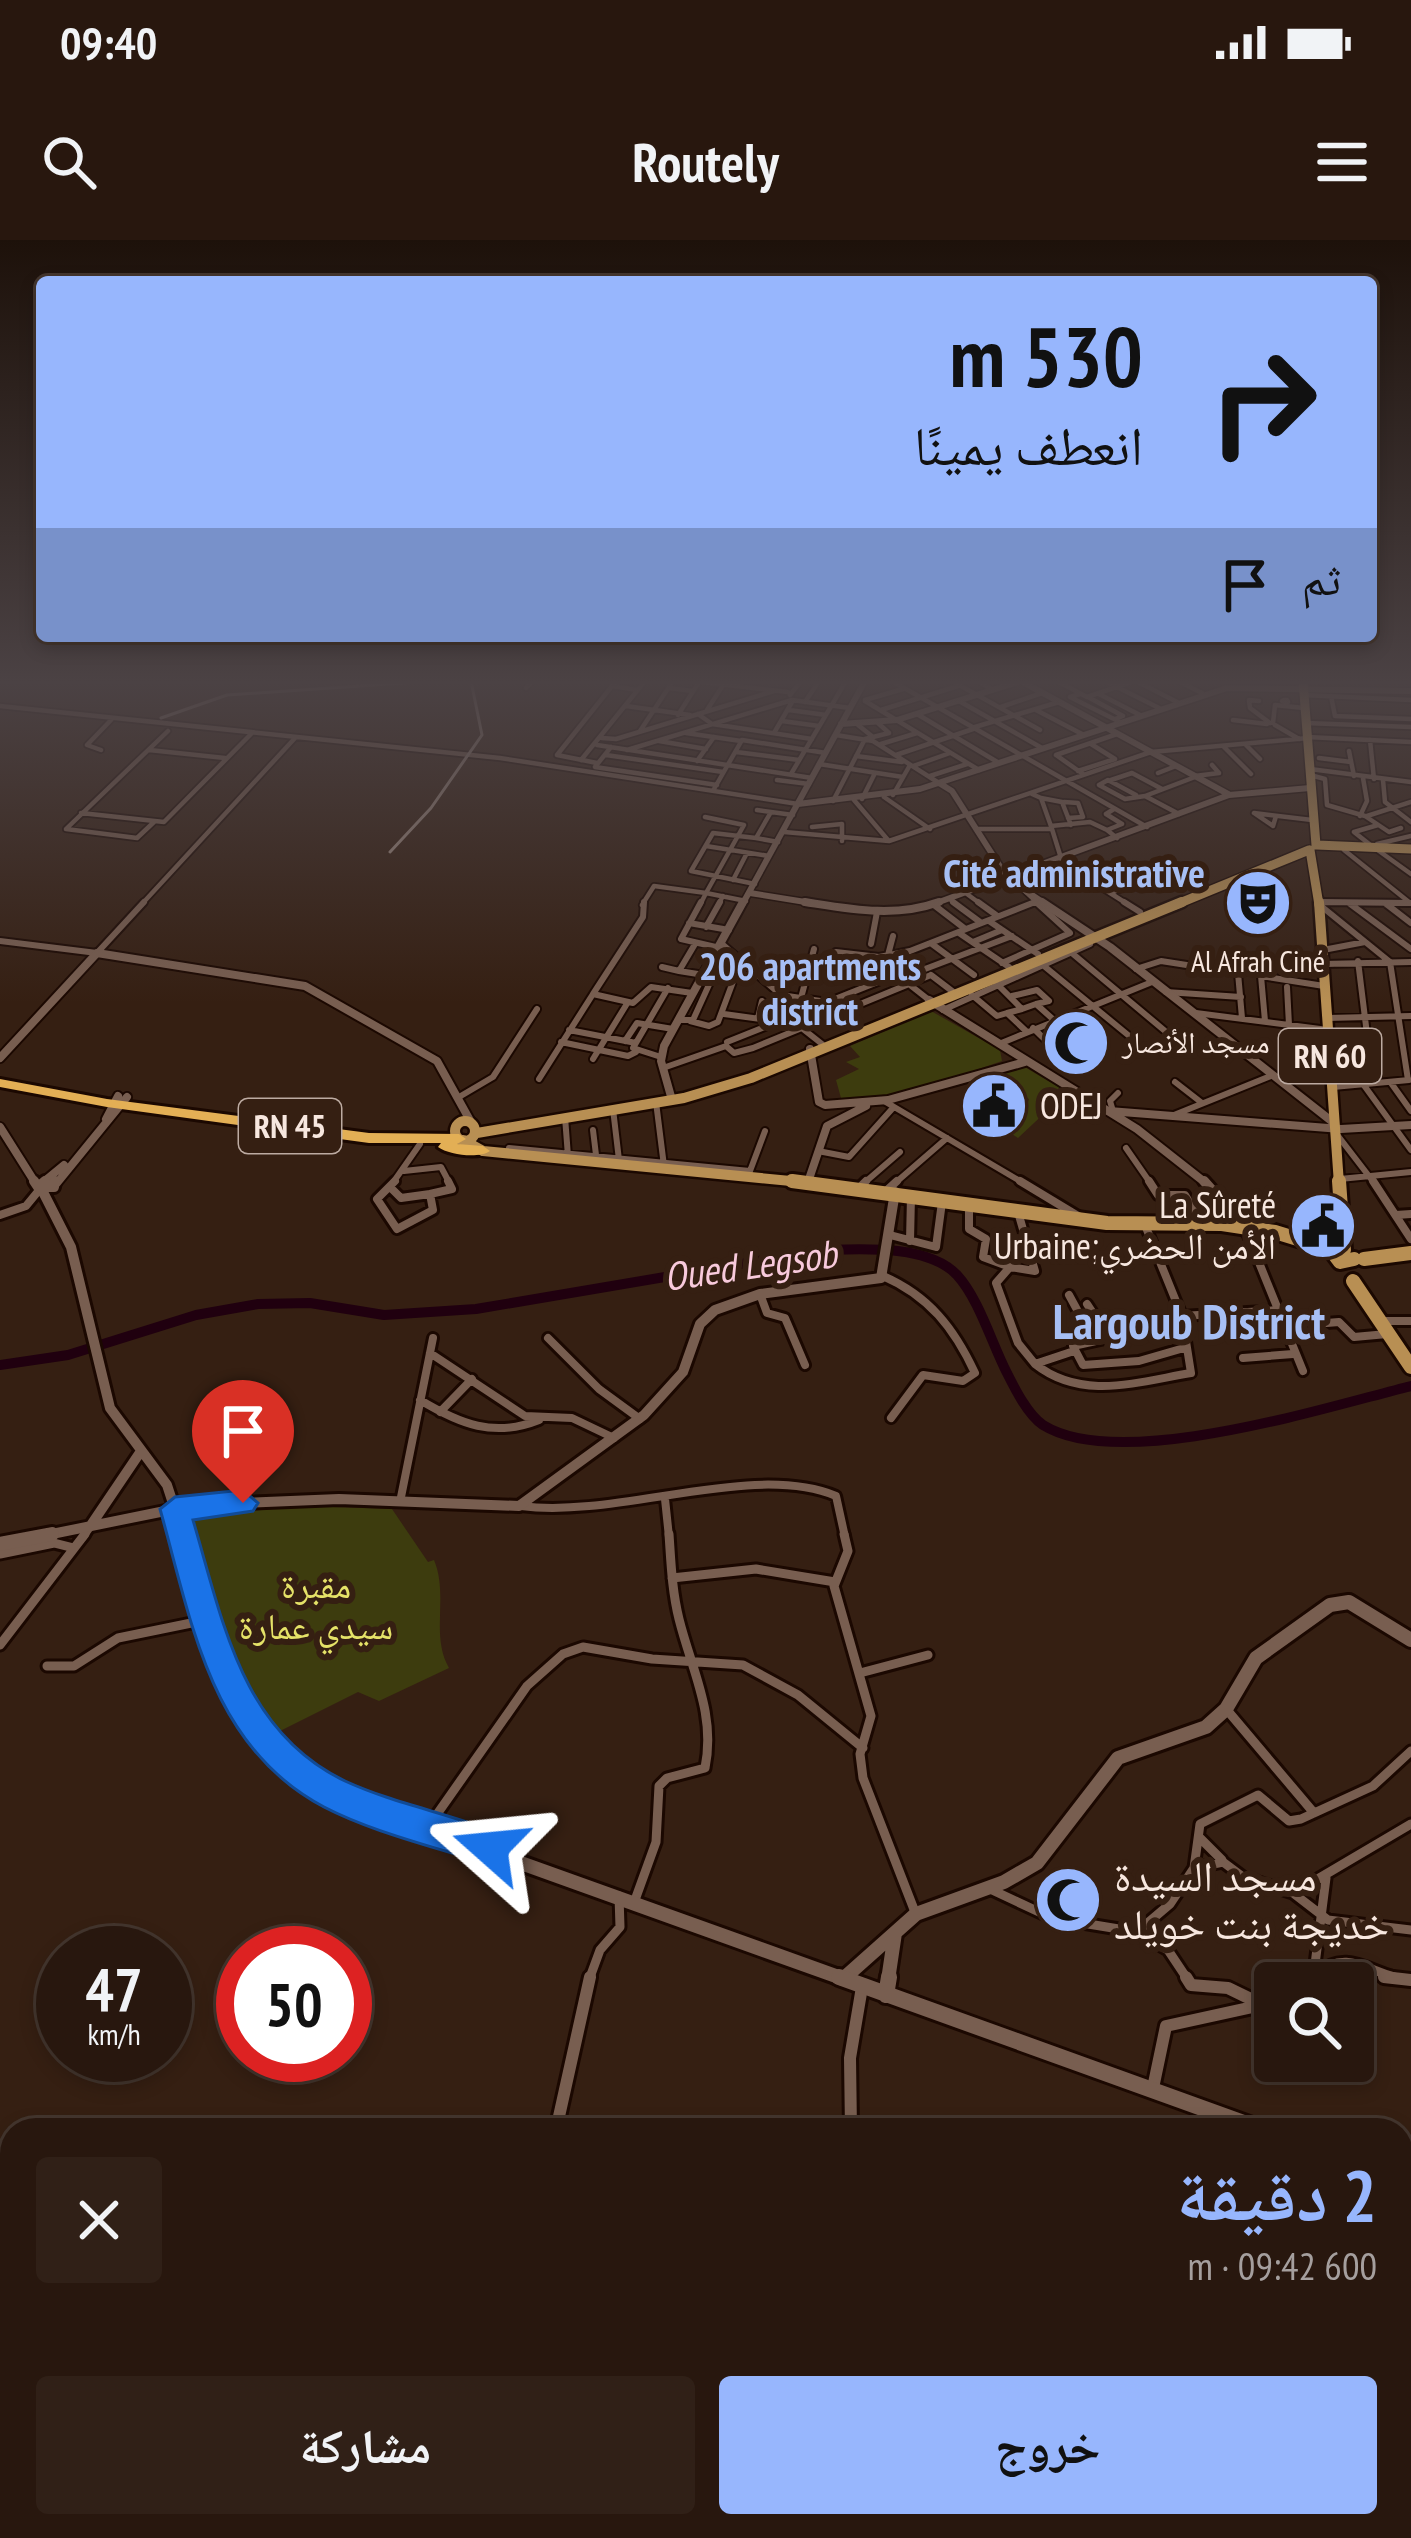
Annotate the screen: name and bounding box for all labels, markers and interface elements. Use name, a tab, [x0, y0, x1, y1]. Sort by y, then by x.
text: 09:40	[60, 13, 157, 71]
text: Routely	[632, 127, 779, 197]
icon: search	[36, 129, 102, 195]
icon: menu	[1309, 129, 1375, 195]
text: 530 m	[950, 301, 1143, 410]
icon: right	[1185, 324, 1341, 480]
text: انعطف يمينًا	[914, 410, 1143, 480]
text: ثم	[1302, 549, 1341, 607]
icon: arrive	[1212, 552, 1278, 618]
district label: Cité administrative	[943, 847, 1205, 898]
theatre icon: Al Afrah Ciné	[1223, 868, 1293, 938]
district label: 206 apartments district	[699, 940, 921, 1036]
place label: Al Afrah Ciné	[1191, 941, 1325, 980]
mosque icon: مسجد الأنصار	[1041, 1008, 1111, 1078]
place label: مسجد الأنصار	[1121, 1022, 1270, 1061]
road number: RN 60	[1279, 1029, 1381, 1083]
public building icon: ODEJ	[959, 1071, 1029, 1141]
place label: ODEJ	[1040, 1082, 1103, 1129]
road number: RN 45	[239, 1099, 341, 1153]
place label: La Sûreté Urbaine;الأمن الحضري	[994, 1181, 1276, 1275]
public building icon: La Sûreté Urbaine;الأمن الحضري	[1288, 1191, 1358, 1261]
water label: Oued Legsob	[660, 1227, 843, 1302]
district label: Largoub District	[1053, 1290, 1325, 1352]
pin	[192, 1380, 294, 1503]
icon: arrive	[210, 1398, 276, 1464]
park label: مقبرة سيدي عمارة	[239, 1561, 393, 1655]
position arrow	[427, 1785, 553, 1911]
place label: مسجد السيدة خديجة بنت خويلد	[1114, 1848, 1389, 1951]
mosque icon: مسجد السيدة خديجة بنت خويلد	[1033, 1865, 1103, 1935]
speed limit sign: 50	[216, 1926, 372, 2082]
text: 47	[85, 1950, 143, 2028]
map controls	[1254, 1962, 1374, 2082]
button: search	[1254, 1962, 1374, 2082]
text: km/h	[87, 2014, 141, 2053]
text: 2 دقيقة	[1177, 2148, 1377, 2241]
button: close	[36, 2157, 162, 2283]
text: 600 m · 09:42	[1188, 2240, 1377, 2291]
button: مشاركة	[36, 2376, 695, 2514]
button: خروج	[719, 2376, 1377, 2514]

